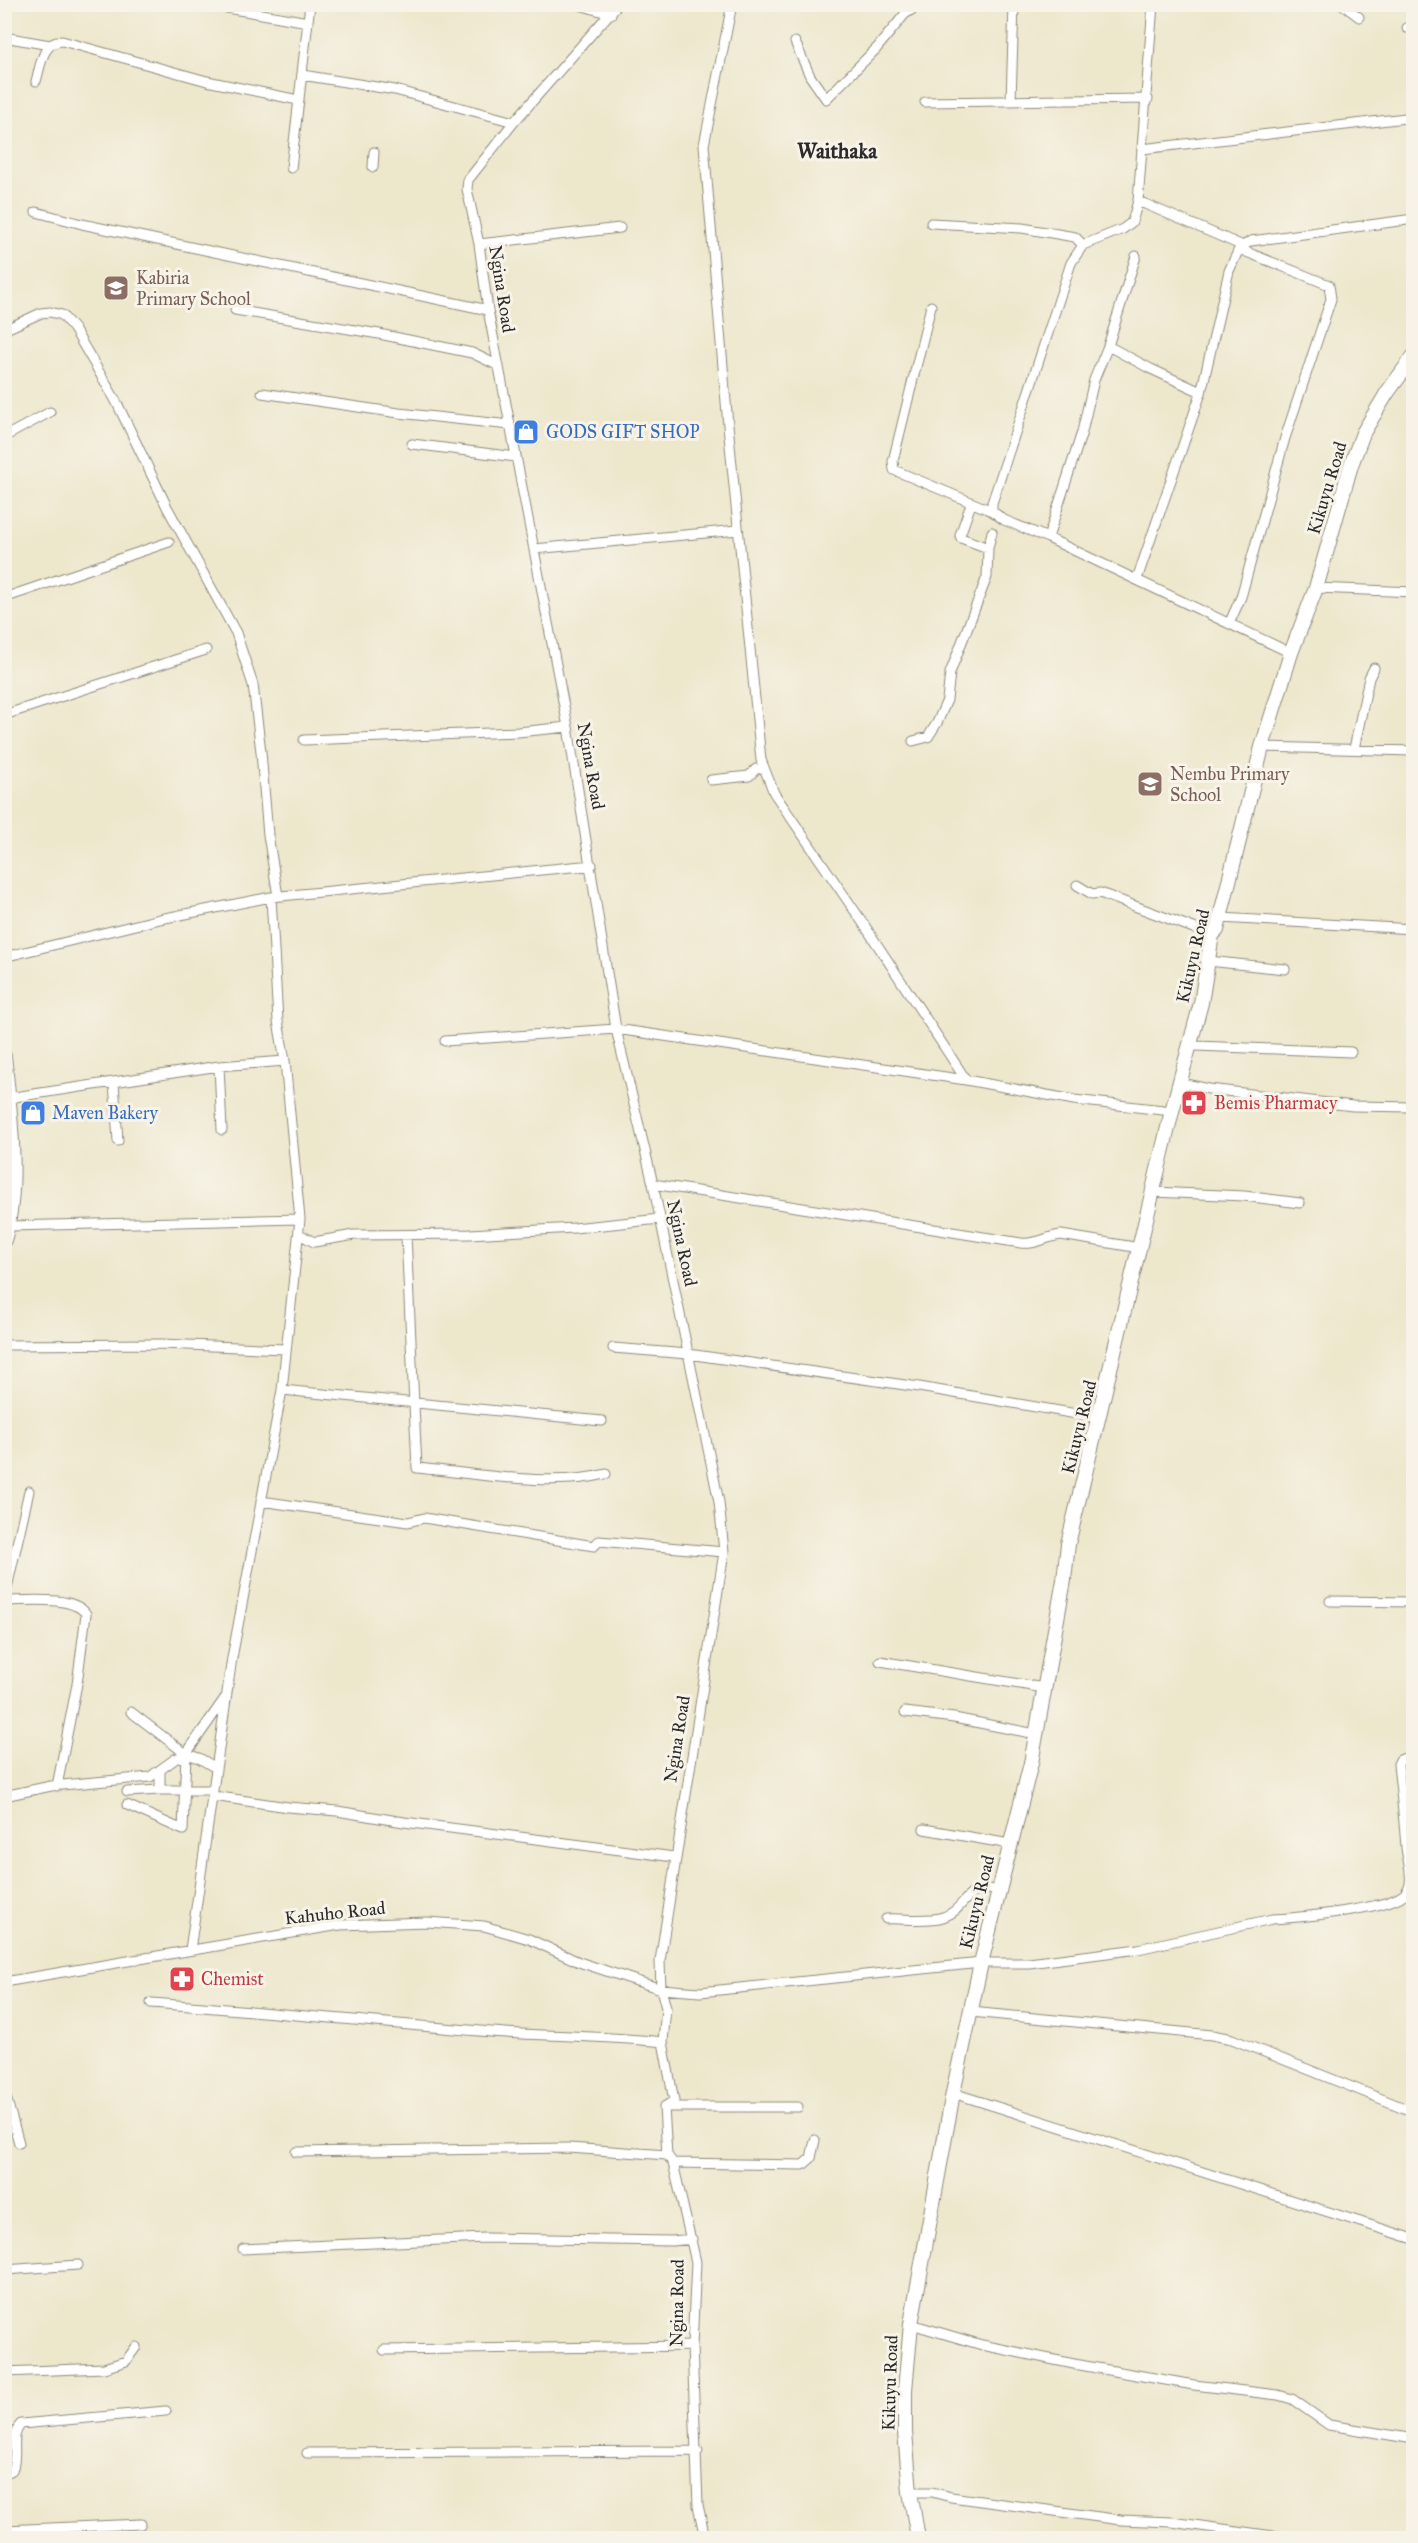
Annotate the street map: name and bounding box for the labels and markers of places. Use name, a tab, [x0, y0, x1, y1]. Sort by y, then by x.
place label: Kabiria Primary School	[136, 267, 251, 310]
school or university icon: Kabiria Primary School	[101, 273, 131, 303]
shop icon: GODS GIFT SHOP	[511, 417, 541, 447]
place label: GODS GIFT SHOP	[546, 421, 700, 443]
place label: Nembu Primary School	[1170, 763, 1290, 806]
school or university icon: Nembu Primary School	[1135, 769, 1165, 799]
pharmacy icon: Bemis Pharmacy	[1179, 1088, 1209, 1118]
place label: Bemis Pharmacy	[1214, 1092, 1338, 1114]
shop icon: Maven Bakery	[18, 1098, 48, 1128]
place label: Maven Bakery	[52, 1102, 158, 1124]
pharmacy icon: Chemist	[167, 1964, 197, 1994]
place label: Chemist	[201, 1968, 264, 1990]

